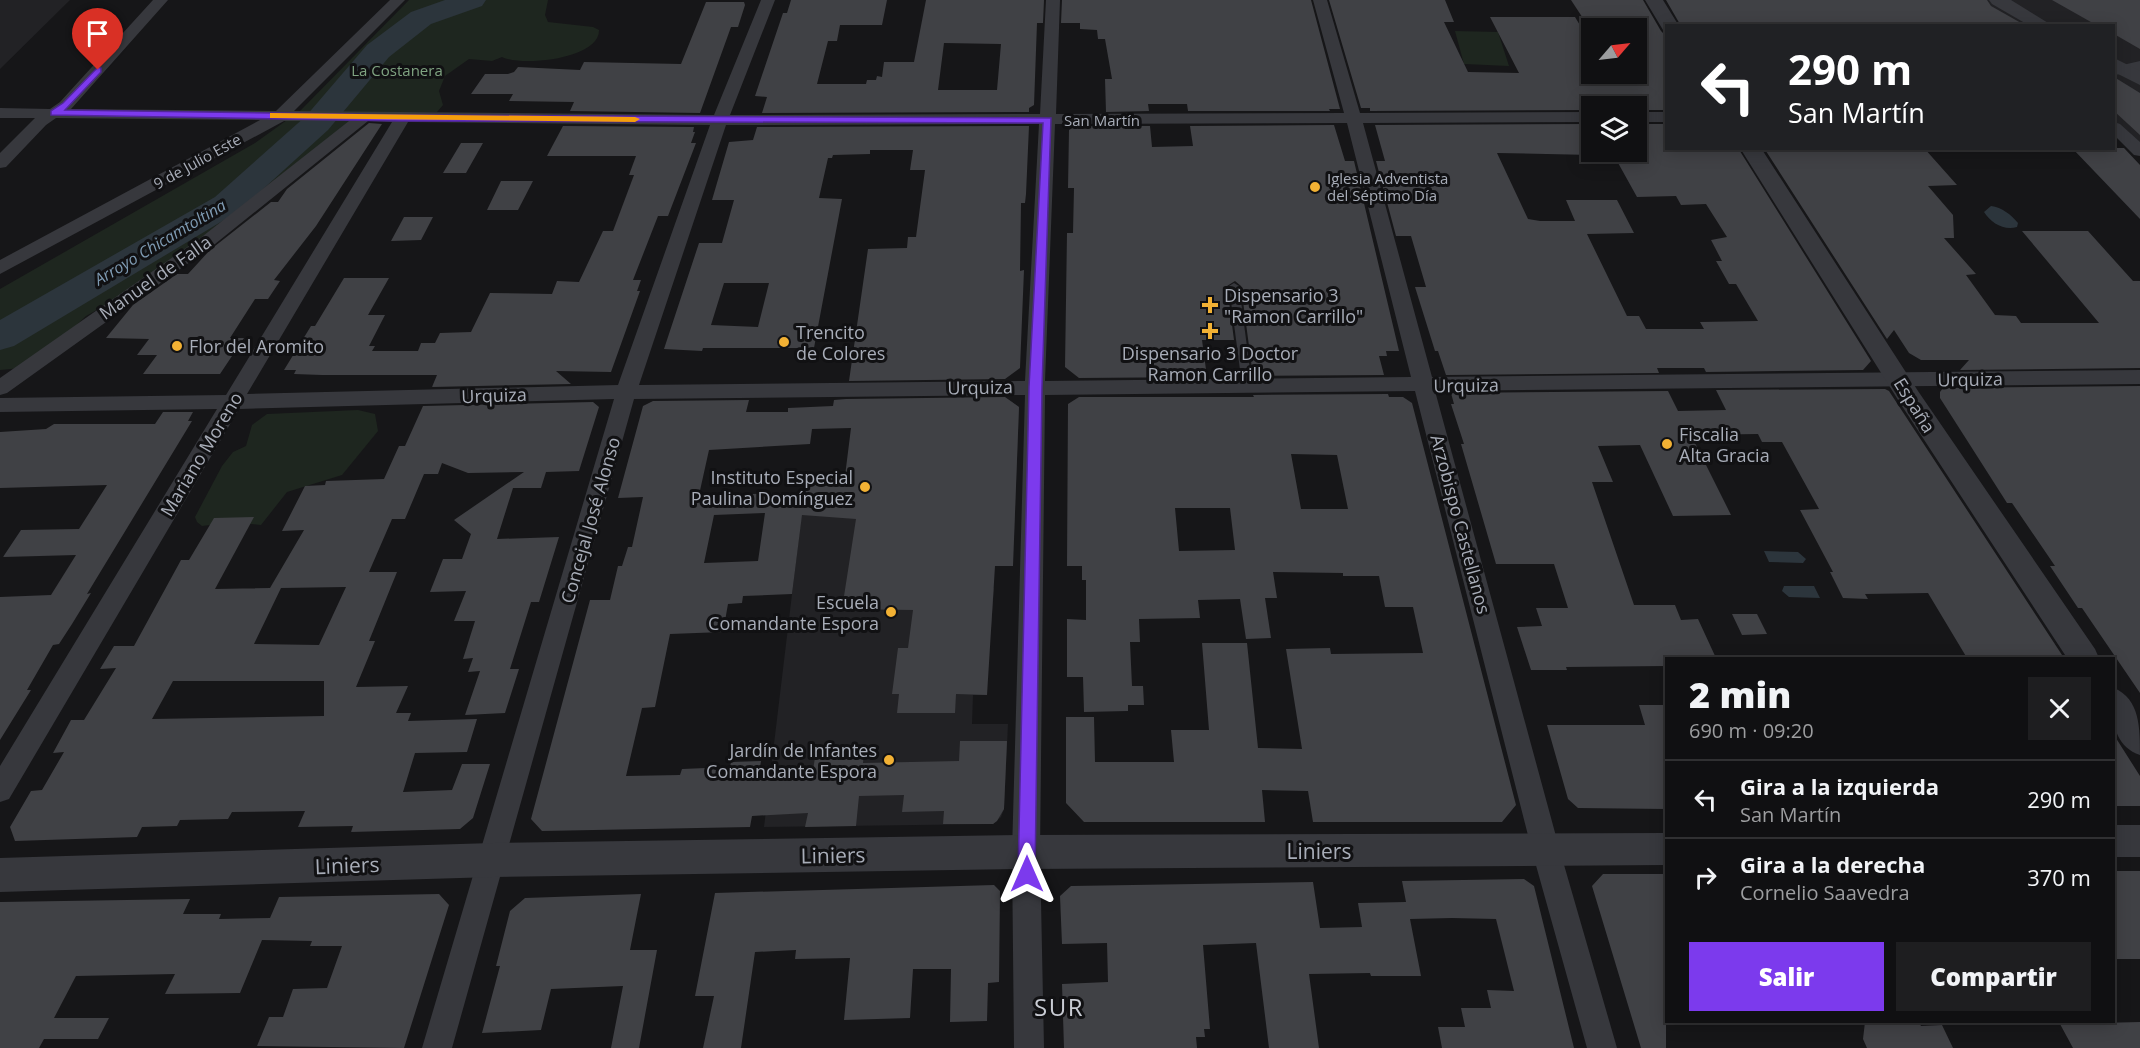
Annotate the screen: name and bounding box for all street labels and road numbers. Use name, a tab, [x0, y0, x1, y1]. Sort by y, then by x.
street label: San Martín	[1064, 110, 1140, 130]
street label: 9 de Julio Este	[150, 129, 244, 193]
street label: Manuel de Falla	[94, 229, 216, 325]
street label: Urquiza	[1937, 366, 2003, 392]
street label: Urquiza	[1433, 372, 1499, 398]
street label: España	[1889, 373, 1941, 437]
street label: Urquiza	[947, 374, 1013, 400]
street label: Urquiza	[461, 382, 527, 408]
street label: Mariano Moreno	[154, 387, 248, 521]
street label: Arzobispo Castellanos	[1426, 432, 1496, 616]
street label: Concejal José Alonso	[555, 434, 625, 606]
street label: Liniers	[1287, 837, 1351, 865]
street label: Liniers	[800, 840, 866, 870]
street label: Liniers	[314, 850, 380, 880]

